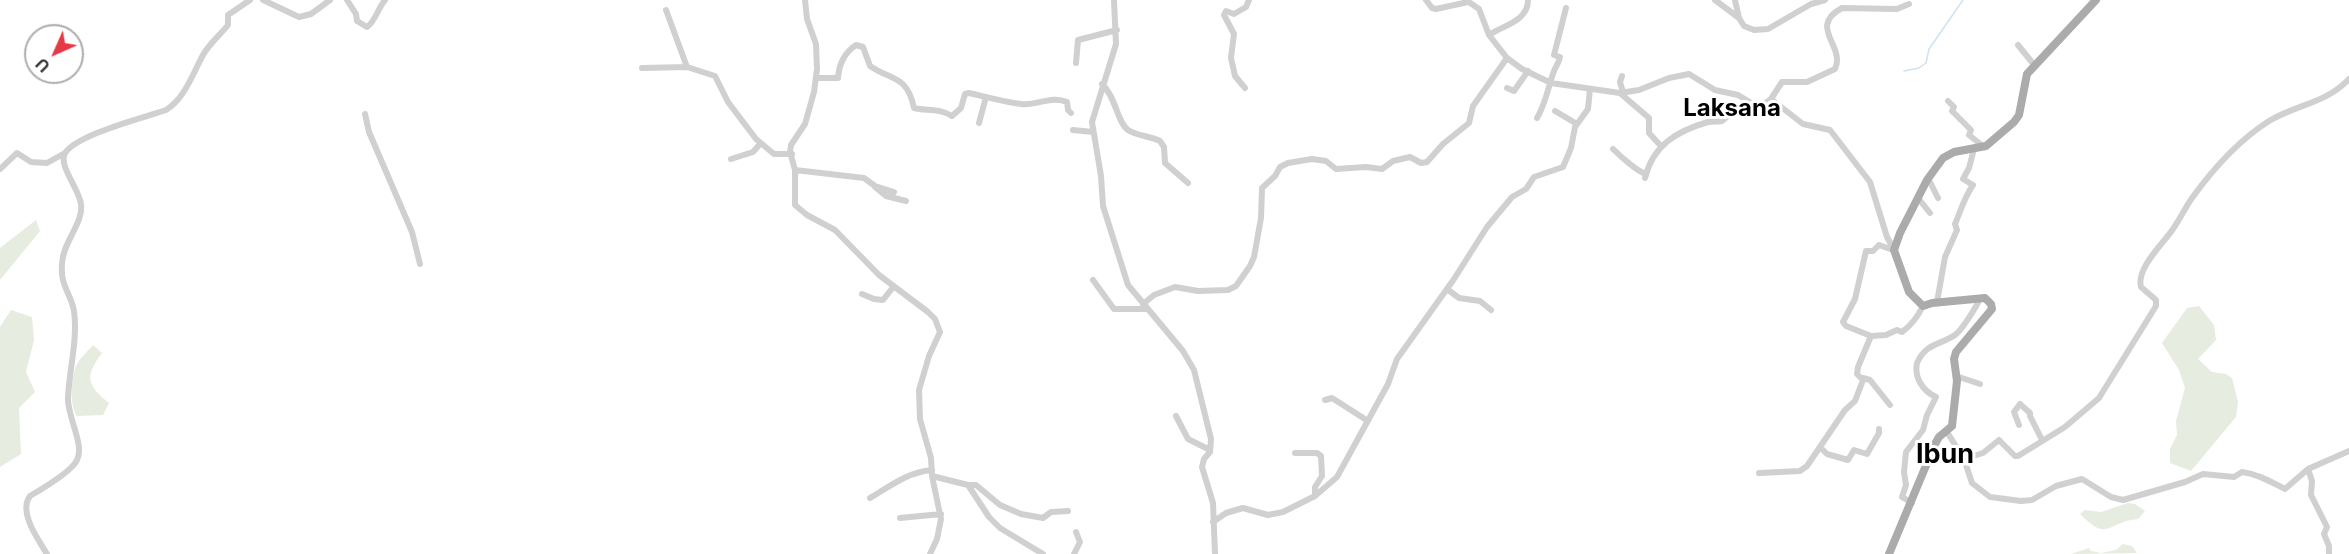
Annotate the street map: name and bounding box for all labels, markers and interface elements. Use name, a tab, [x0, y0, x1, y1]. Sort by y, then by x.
north arrow	[24, 24, 84, 84]
text: U	[31, 54, 54, 77]
district label: Laksana	[1683, 95, 1781, 123]
district label: Ibun	[1916, 439, 1974, 471]

